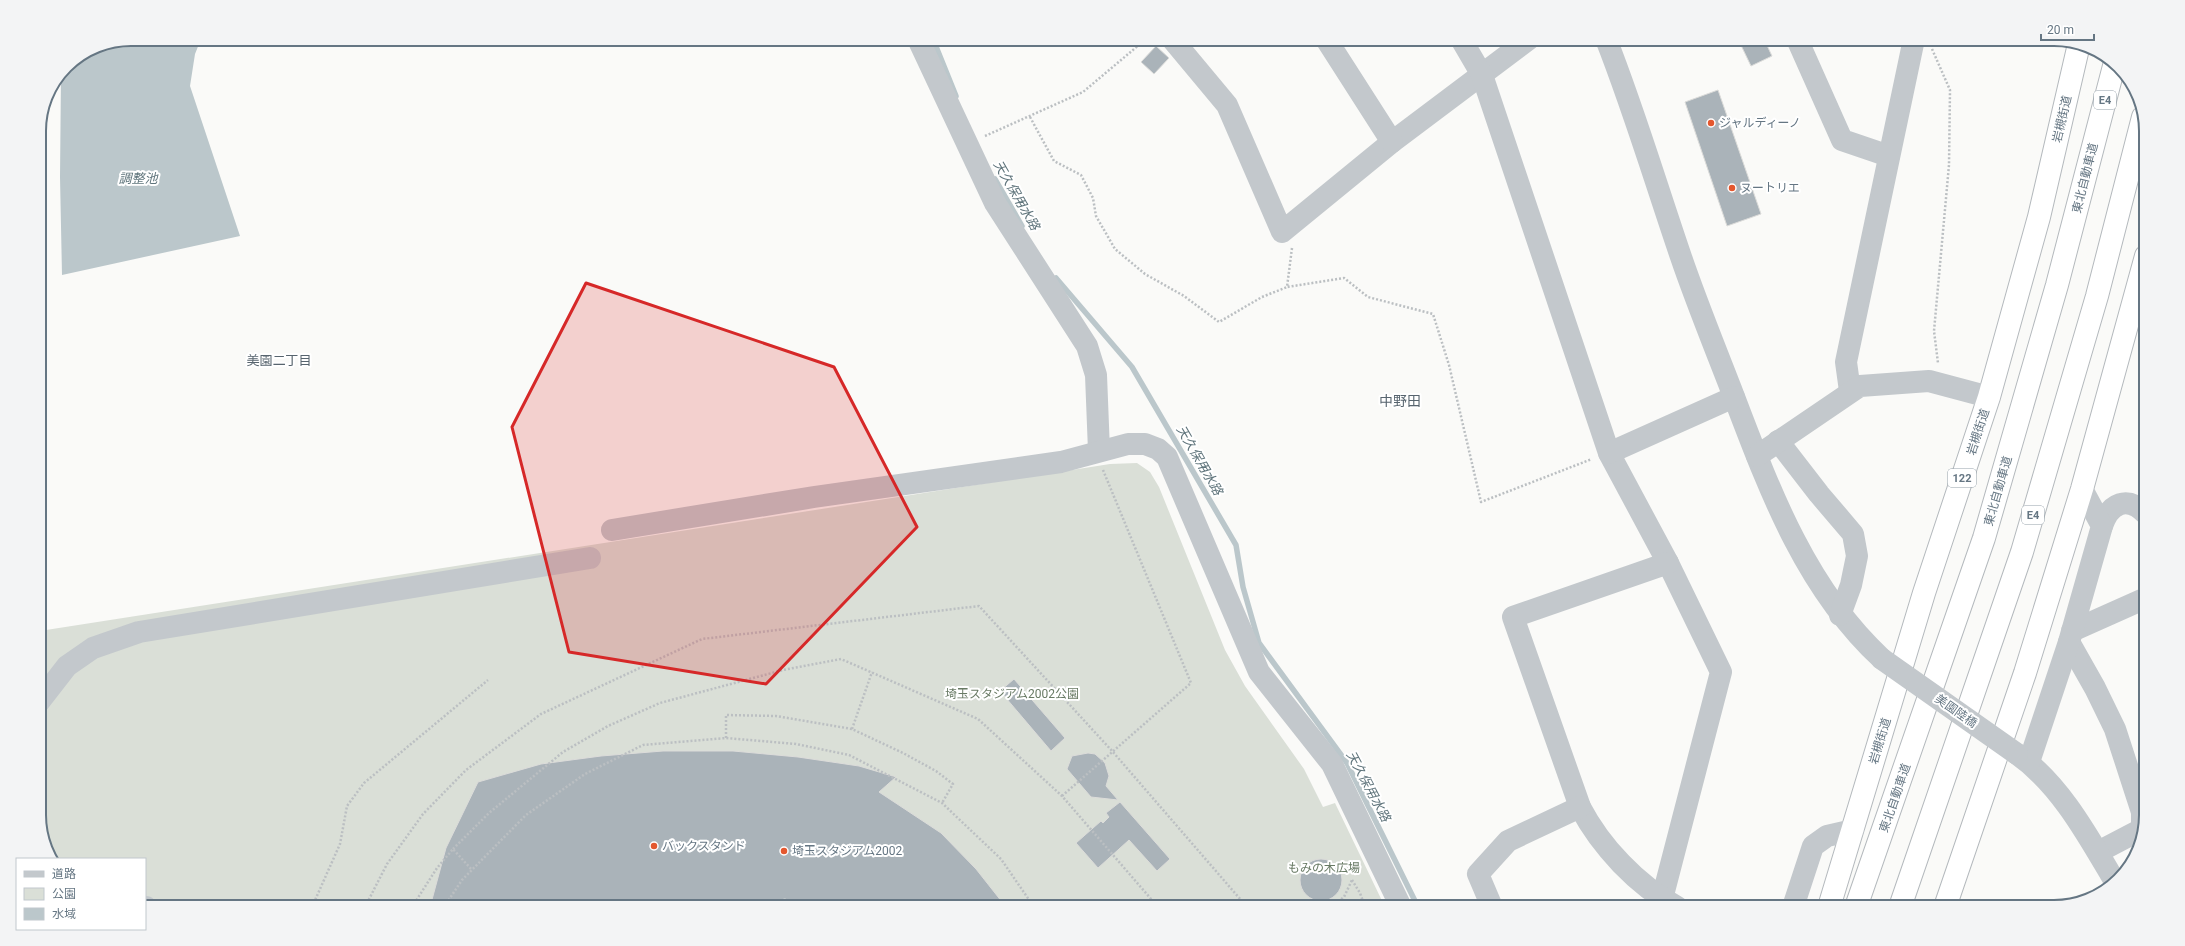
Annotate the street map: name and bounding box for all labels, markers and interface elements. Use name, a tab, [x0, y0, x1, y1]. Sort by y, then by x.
scale bar	[2041, 16, 2094, 42]
text: 20 m	[2047, 23, 2074, 37]
road number: E4	[2094, 91, 2116, 109]
street label: 岩槻街道	[2050, 94, 2074, 144]
place label: ジャルディーノ	[1719, 116, 1801, 130]
marker: ジャルディーノ	[1706, 118, 1716, 128]
street label: 東北自動車道	[2069, 141, 2101, 215]
water label: 天久保用水路	[991, 158, 1043, 234]
water label: 調整池	[118, 171, 159, 186]
place label: ヌートリエ	[1740, 181, 1800, 195]
marker: ヌートリエ	[1727, 183, 1737, 193]
district label: 美園二丁目	[246, 353, 312, 368]
district label: 中野田	[1379, 393, 1421, 409]
street label: 岩槻街道	[1964, 407, 1992, 457]
water label: 天久保用水路	[1174, 423, 1226, 499]
street label: 東北自動車道	[1981, 454, 2015, 528]
road number: 122	[1948, 469, 1976, 487]
road number: E4	[2022, 506, 2044, 524]
park label: 埼玉スタジアム2002公園	[945, 687, 1079, 701]
street label: 美園陸橋	[1932, 691, 1980, 731]
street label: 岩槻街道	[1866, 716, 1894, 766]
water label: 天久保用水路	[1344, 748, 1394, 825]
street label: 東北自動車道	[1877, 762, 1913, 834]
place label: バックスタンド	[662, 839, 746, 853]
marker: バックスタンド	[649, 841, 659, 851]
place label: 埼玉スタジアム2002	[792, 844, 902, 858]
marker: 埼玉スタジアム2002	[779, 846, 789, 856]
legend	[16, 858, 146, 930]
park label: もみの木広場	[1288, 861, 1360, 875]
text: 道路	[52, 867, 76, 881]
text: 公園	[52, 887, 76, 901]
text: 水域	[52, 907, 76, 921]

